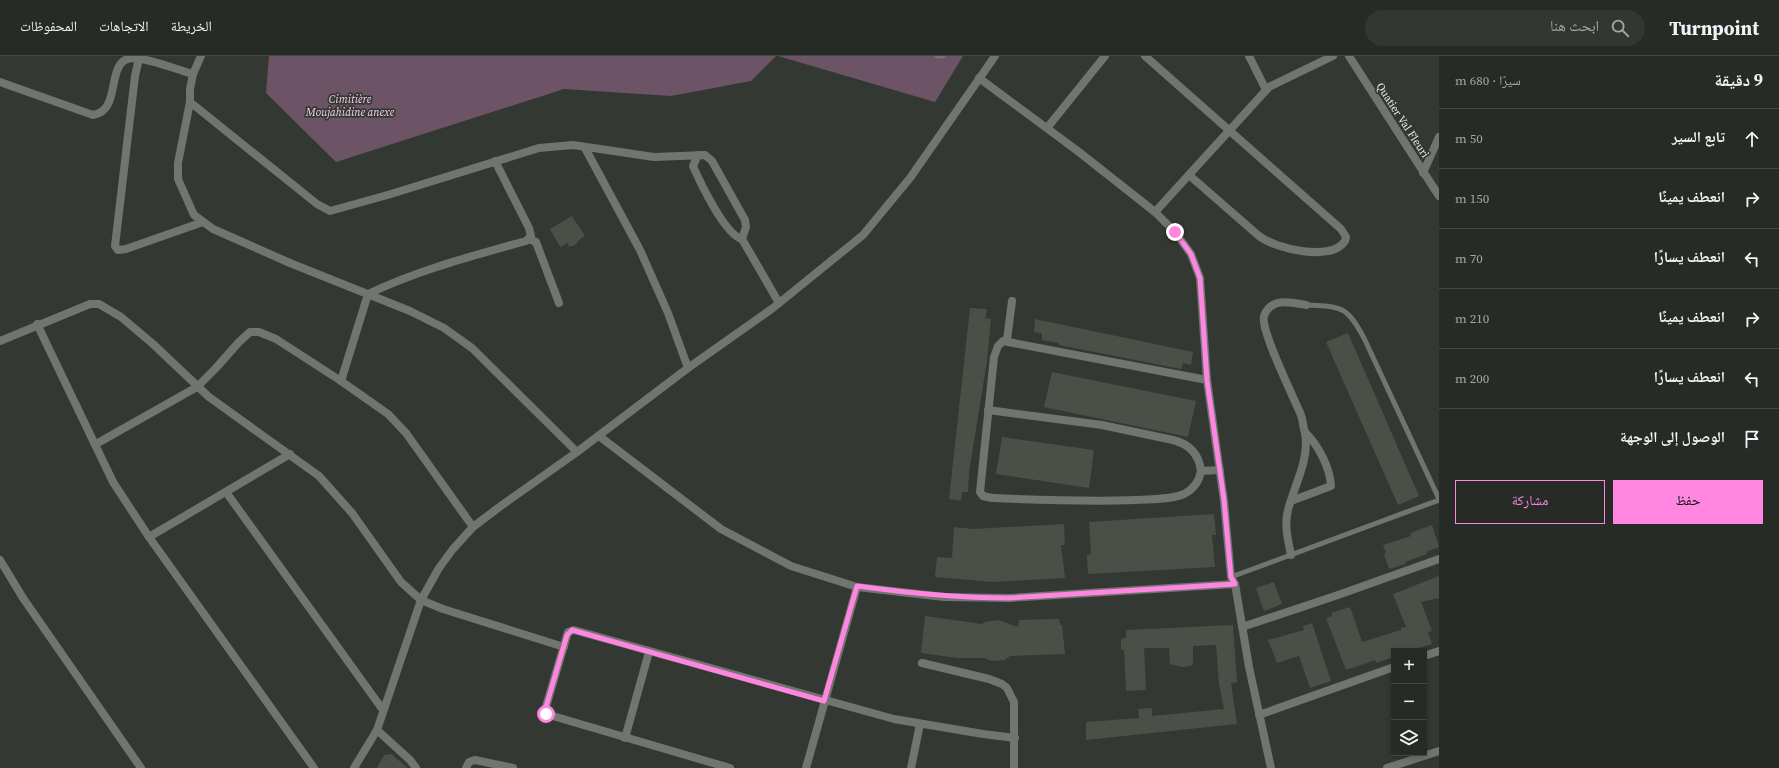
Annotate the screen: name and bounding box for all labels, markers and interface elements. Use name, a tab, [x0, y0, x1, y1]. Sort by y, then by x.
search box	[1365, 10, 1645, 46]
text: ابحث هنا	[1550, 15, 1599, 36]
text: Turnpoint	[1669, 15, 1759, 41]
text: المحفوظات	[20, 16, 77, 36]
text: الاتجاهات	[99, 16, 149, 36]
text: الخريطة	[171, 16, 212, 36]
icon: search	[1609, 17, 1631, 39]
text: 9 دقيقة	[1714, 68, 1763, 92]
text: سيرًا · 680 m	[1455, 72, 1521, 89]
street label: Quatier Val Fleuri	[1373, 80, 1432, 161]
park label: Cimitière Moujahidine anexe	[305, 92, 395, 120]
text: تابع السير	[1672, 126, 1725, 147]
icon: ahead	[1741, 128, 1763, 150]
text: 50 m	[1455, 130, 1483, 147]
text: انعطف يمينًا	[1658, 186, 1725, 207]
icon: right	[1741, 188, 1763, 210]
text: 150 m	[1455, 190, 1489, 207]
route end	[1166, 223, 1184, 241]
text: انعطف يسارًا	[1654, 246, 1725, 267]
icon: left	[1741, 248, 1763, 270]
text: 70 m	[1455, 250, 1483, 267]
text: انعطف يمينًا	[1658, 306, 1725, 327]
icon: right	[1741, 308, 1763, 330]
text: 210 m	[1455, 310, 1489, 327]
text: انعطف يسارًا	[1654, 366, 1725, 387]
icon: left	[1741, 368, 1763, 390]
text: 200 m	[1455, 370, 1489, 387]
text: الوصول إلى الوجهة	[1620, 426, 1725, 447]
icon: arrive	[1741, 428, 1763, 450]
button: مشاركة	[1455, 480, 1605, 524]
button: حفظ	[1613, 480, 1763, 524]
map controls	[1391, 648, 1427, 756]
button: +	[1391, 648, 1427, 684]
button: −	[1391, 684, 1427, 720]
route start	[537, 705, 555, 723]
button: layers	[1391, 720, 1427, 756]

